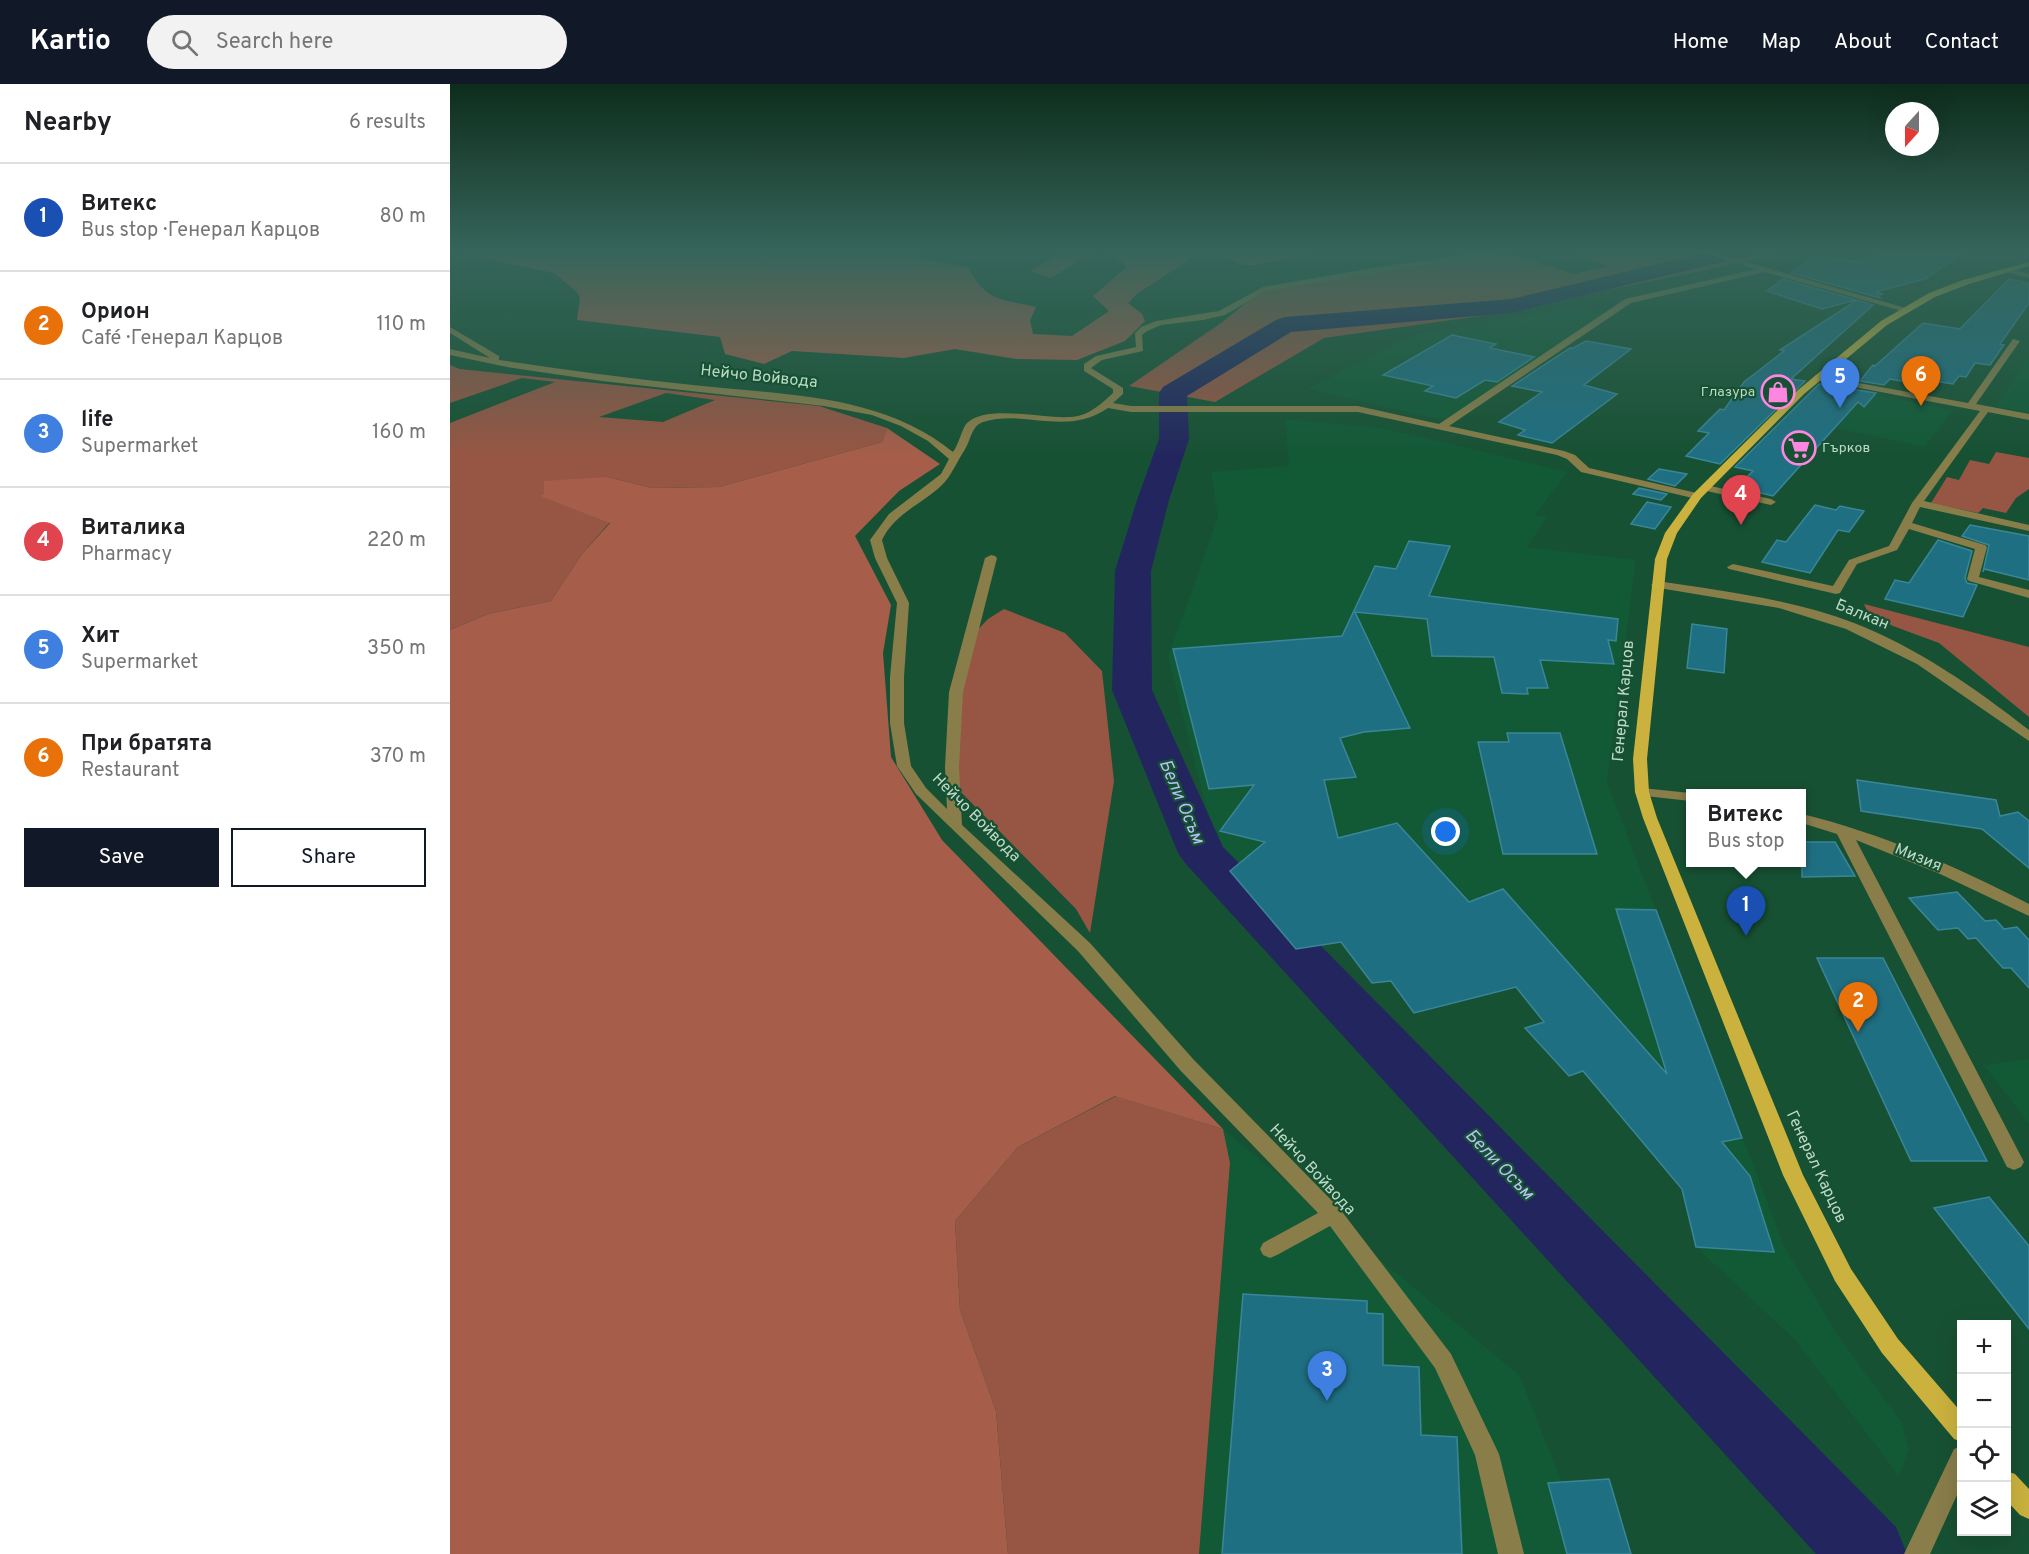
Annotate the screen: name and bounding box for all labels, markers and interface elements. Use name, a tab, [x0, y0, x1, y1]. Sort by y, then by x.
search box	[147, 15, 567, 69]
text: Kartio	[30, 24, 111, 60]
icon: search	[168, 26, 201, 59]
text: Search here	[216, 29, 333, 56]
text: Home	[1673, 29, 1729, 56]
text: Map	[1762, 29, 1801, 56]
text: About	[1834, 29, 1892, 56]
text: Contact	[1925, 29, 1999, 56]
north arrow	[1885, 102, 1939, 156]
text: Nearby	[24, 107, 112, 140]
text: 6 results	[349, 110, 426, 136]
text: Витекс	[81, 191, 157, 218]
text: 1	[40, 204, 48, 230]
text: 80 m	[380, 204, 426, 230]
text: Bus stop · Генерал Карцов	[81, 218, 320, 244]
text: Орион	[81, 299, 150, 326]
text: 2	[37, 312, 50, 338]
text: 110 m	[377, 312, 426, 338]
text: Café · Генерал Карцов	[81, 326, 283, 352]
pin: 6	[1902, 356, 1940, 406]
pin: 5	[1820, 358, 1860, 408]
street label: Нейчо Войвода	[699, 361, 819, 393]
shop icon: Глазура	[1760, 374, 1796, 410]
place label: Глазура	[1701, 384, 1755, 401]
text: life	[81, 407, 113, 434]
text: 3	[38, 420, 50, 446]
text: 160 m	[372, 420, 426, 446]
supermarket icon: Гърков	[1781, 430, 1817, 466]
text: Supermarket	[81, 434, 198, 460]
place label: Гърков	[1822, 440, 1870, 457]
pin: 4	[1722, 476, 1760, 525]
text: Виталика	[81, 515, 185, 542]
text: 4	[37, 528, 50, 554]
text: 220 m	[367, 528, 426, 554]
text: Pharmacy	[81, 542, 172, 568]
street label: Балкан	[1832, 595, 1892, 635]
text: Хит	[81, 623, 120, 650]
text: 5	[37, 636, 50, 662]
text: 350 m	[367, 636, 426, 662]
street label: Генерал Карцов	[1609, 639, 1639, 763]
text: Supermarket	[81, 650, 198, 676]
text: При братята	[81, 731, 212, 758]
text: 6	[37, 744, 50, 770]
text: 370 m	[370, 744, 426, 770]
water label: Бели Осъм	[1153, 756, 1210, 849]
text: Restaurant	[81, 758, 180, 784]
street label: Нейчо Войвода	[927, 769, 1025, 867]
popup	[1686, 789, 1806, 867]
text: Витекс	[1707, 802, 1784, 829]
your location	[1431, 817, 1460, 846]
button: Save	[24, 828, 219, 887]
button: Share	[231, 828, 426, 887]
text: Bus stop	[1707, 829, 1785, 855]
street label: Мизия	[1891, 840, 1945, 876]
pin: 1	[1726, 886, 1766, 936]
pin: 2	[1838, 982, 1878, 1032]
street label: Генерал Карцов	[1781, 1108, 1851, 1226]
street label: Нейчо Войвода	[1265, 1120, 1359, 1220]
water label: Бели Осъм	[1459, 1125, 1539, 1206]
map controls	[1957, 1320, 2011, 1536]
button: +	[1957, 1320, 2011, 1374]
pin: 3	[1308, 1352, 1346, 1401]
button: −	[1957, 1374, 2011, 1428]
button: locate	[1957, 1428, 2011, 1482]
button: layers	[1957, 1482, 2011, 1536]

